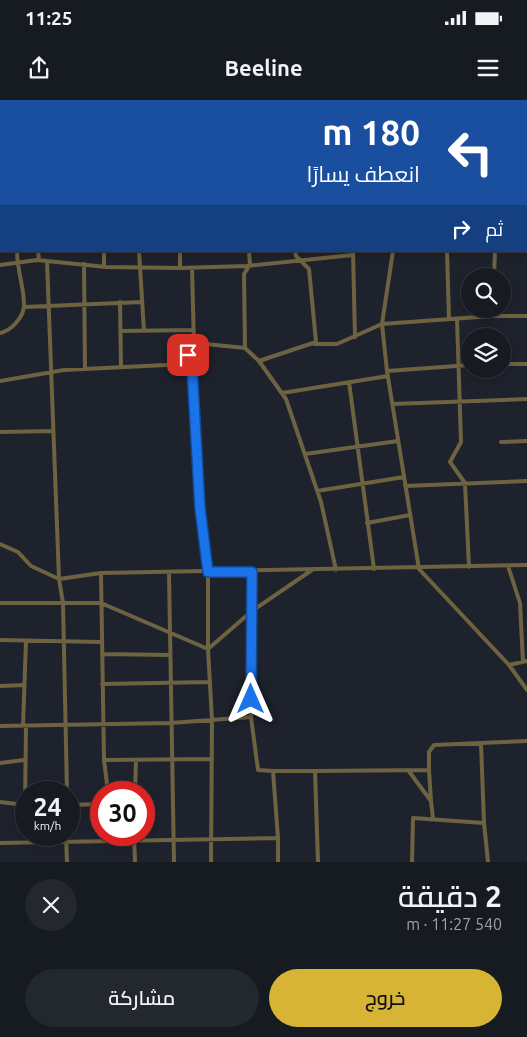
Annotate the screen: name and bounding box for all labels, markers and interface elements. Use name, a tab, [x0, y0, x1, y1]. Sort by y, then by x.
text: 11:25	[25, 7, 73, 29]
icon: share	[25, 54, 53, 82]
icon: menu	[474, 54, 502, 82]
text: Beeline	[224, 55, 303, 80]
text: 180 m	[322, 112, 420, 152]
icon: left	[438, 120, 503, 185]
text: انعطف يسارًا	[307, 161, 420, 186]
icon: right	[447, 215, 475, 243]
text: ثم	[485, 218, 503, 240]
map controls	[461, 268, 511, 378]
button: search	[461, 268, 511, 318]
button: layers	[461, 328, 511, 378]
pin	[167, 334, 209, 376]
icon: arrive	[174, 341, 202, 369]
position arrow	[224, 672, 276, 724]
speed limit sign: 30	[90, 781, 155, 846]
text: 24	[33, 793, 62, 821]
text: km/h	[34, 819, 61, 832]
button: close	[25, 879, 77, 931]
text: 2 دقيقة	[398, 879, 502, 913]
text: 540 m · 11:27	[406, 915, 502, 933]
button: مشاركة	[25, 969, 259, 1027]
button: خروج	[269, 969, 502, 1027]

